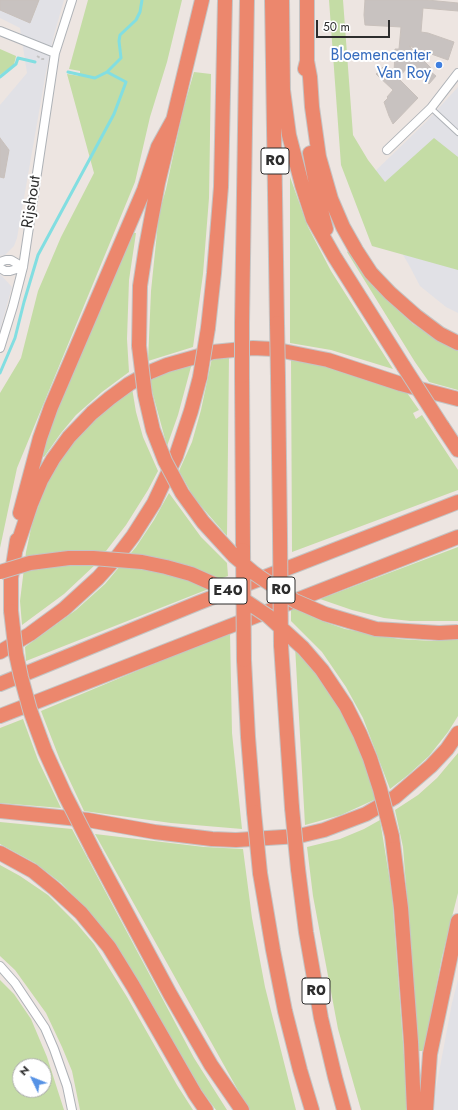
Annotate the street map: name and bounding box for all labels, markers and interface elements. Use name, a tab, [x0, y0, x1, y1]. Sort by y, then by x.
scale bar	[318, 12, 392, 38]
text: 50 m	[323, 18, 350, 36]
place label: Bloemencenter Van Roy	[330, 46, 431, 84]
marker: Bloemencenter Van Roy	[434, 60, 444, 70]
road number: R0	[261, 148, 289, 174]
street label: Rijshout	[18, 174, 46, 230]
road number: R0	[267, 577, 295, 603]
road number: E40	[209, 578, 247, 604]
road number: R0	[302, 978, 330, 1004]
north arrow	[12, 1058, 52, 1098]
text: N	[15, 1062, 33, 1079]

